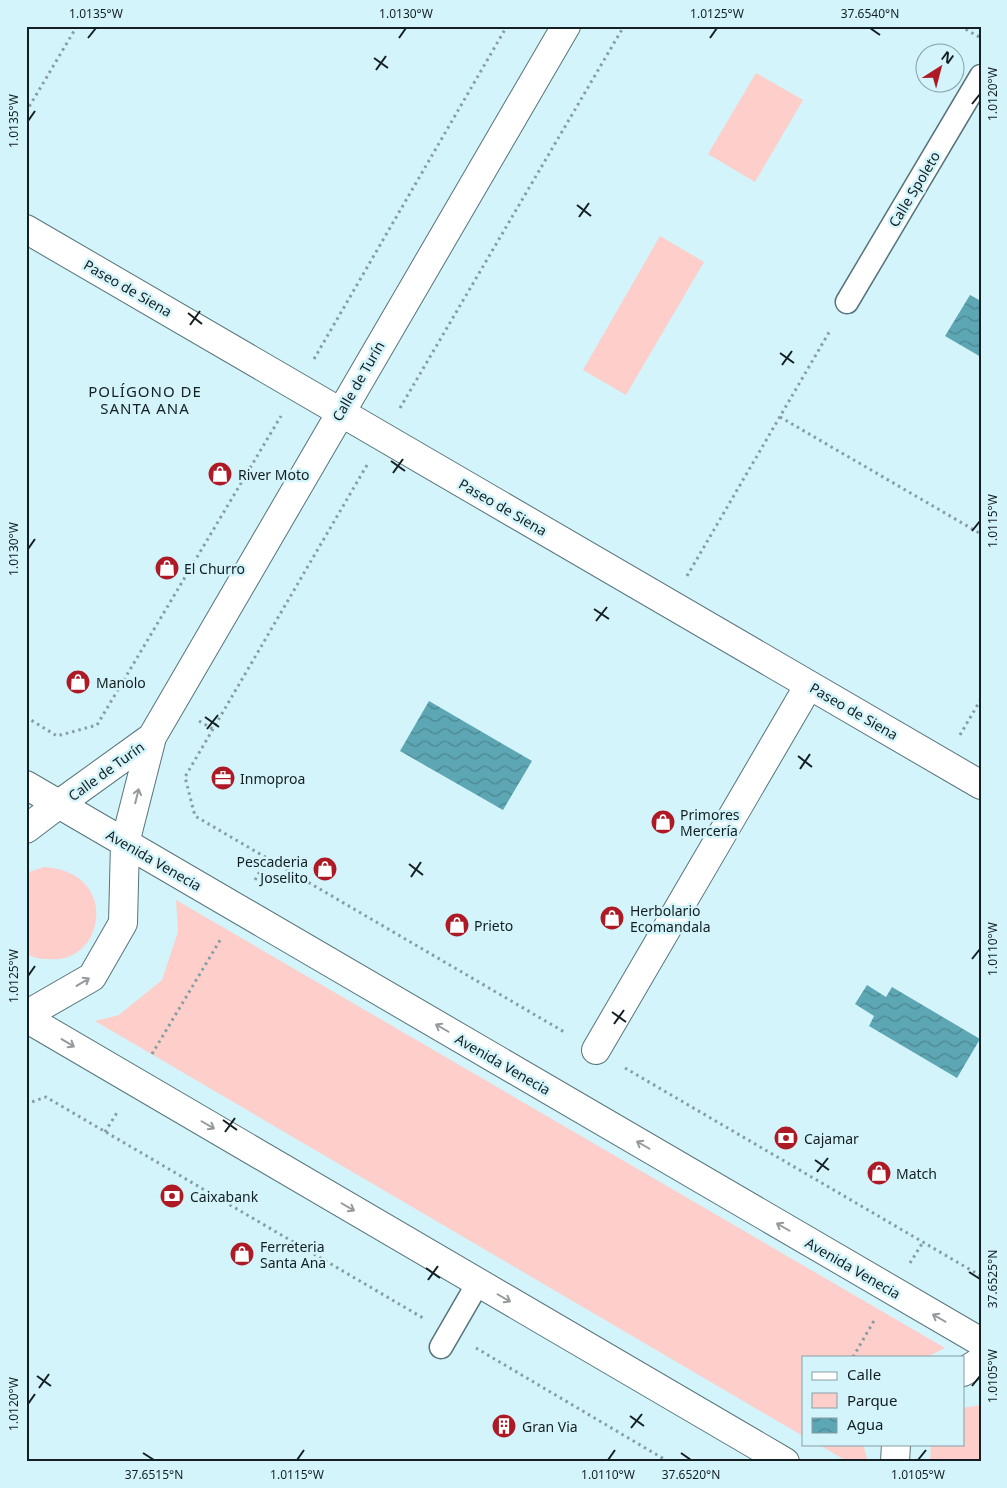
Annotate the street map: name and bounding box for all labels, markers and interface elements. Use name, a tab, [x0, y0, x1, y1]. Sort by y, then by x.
text: 1.0135°W	[69, 5, 123, 22]
text: 1.0130°W	[379, 5, 433, 22]
text: 1.0125°W	[690, 5, 744, 22]
text: 37.6540°N	[841, 5, 899, 22]
north arrow	[914, 42, 964, 92]
text: N	[938, 46, 958, 68]
text: 1.0120°W	[984, 67, 1001, 121]
text: 1.0135°W	[5, 94, 22, 148]
street label: Calle Spoleto	[884, 148, 944, 230]
street label: Paseo de Siena	[80, 255, 176, 321]
street label: Calle de Turín	[327, 338, 389, 424]
district label: POLÍGONO DE SANTA ANA	[88, 381, 202, 418]
shop icon: River Moto	[207, 461, 233, 487]
place label: River Moto	[238, 465, 309, 484]
street label: Paseo de Siena	[455, 474, 551, 540]
text: 1.0115°W	[984, 494, 1001, 548]
text: 1.0130°W	[5, 522, 22, 576]
shop icon: El Churro	[154, 555, 180, 581]
place label: El Churro	[184, 559, 245, 578]
shop icon: Manolo	[65, 669, 91, 695]
place label: Manolo	[96, 673, 146, 692]
street label: Paseo de Siena	[806, 678, 902, 744]
street label: Calle de Turín	[64, 737, 148, 805]
office icon: Inmoproa	[210, 765, 236, 791]
place label: Inmoproa	[240, 769, 305, 788]
one-way arrow	[133, 788, 142, 804]
place label: Primores Mercería	[680, 805, 740, 840]
shop icon: Primores Mercería	[650, 809, 676, 835]
street label: Avenida Venecia	[103, 825, 205, 895]
place label: Pescaderia Joselito	[237, 852, 308, 887]
shop icon: Pescaderia Joselito	[312, 856, 338, 882]
place label: Herbolario Ecomandala	[630, 901, 711, 936]
shop icon: Herbolario Ecomandala	[599, 905, 625, 931]
shop icon: Prieto	[444, 912, 470, 938]
place label: Prieto	[474, 916, 513, 935]
text: 1.0110°W	[984, 922, 1001, 976]
text: 1.0125°W	[5, 949, 22, 1003]
one-way arrow	[76, 976, 90, 986]
one-way arrow	[435, 1023, 450, 1033]
street label: Avenida Venecia	[452, 1029, 554, 1099]
one-way arrow	[61, 1038, 75, 1048]
one-way arrow	[200, 1121, 215, 1131]
bank icon: Cajamar	[773, 1125, 799, 1151]
place label: Cajamar	[804, 1129, 859, 1148]
one-way arrow	[636, 1140, 650, 1150]
shop icon: Match	[866, 1160, 892, 1186]
place label: Match	[896, 1164, 937, 1183]
bank icon: Caixabank	[159, 1183, 185, 1209]
place label: Caixabank	[190, 1187, 259, 1206]
one-way arrow	[341, 1203, 355, 1213]
one-way arrow	[777, 1222, 791, 1232]
street label: Avenida Venecia	[802, 1233, 904, 1303]
place label: Ferreteria Santa Ana	[260, 1237, 326, 1272]
shop icon: Ferreteria Santa Ana	[229, 1241, 255, 1267]
text: 37.6525°N	[984, 1250, 1001, 1308]
one-way arrow	[496, 1293, 511, 1303]
one-way arrow	[932, 1312, 946, 1322]
text: 1.0105°W	[984, 1349, 1001, 1403]
legend	[802, 1356, 964, 1446]
text: Calle	[847, 1364, 881, 1384]
text: 1.0120°W	[5, 1377, 22, 1431]
text: Parque	[847, 1390, 897, 1410]
building icon: Gran Via	[491, 1413, 517, 1439]
text: Agua	[847, 1414, 884, 1434]
place label: Gran Via	[522, 1417, 578, 1436]
text: 37.6515°N	[125, 1466, 183, 1483]
text: 1.0115°W	[270, 1466, 324, 1483]
text: 1.0110°W	[581, 1466, 635, 1483]
text: 37.6520°N	[662, 1466, 720, 1483]
text: 1.0105°W	[891, 1466, 945, 1483]

